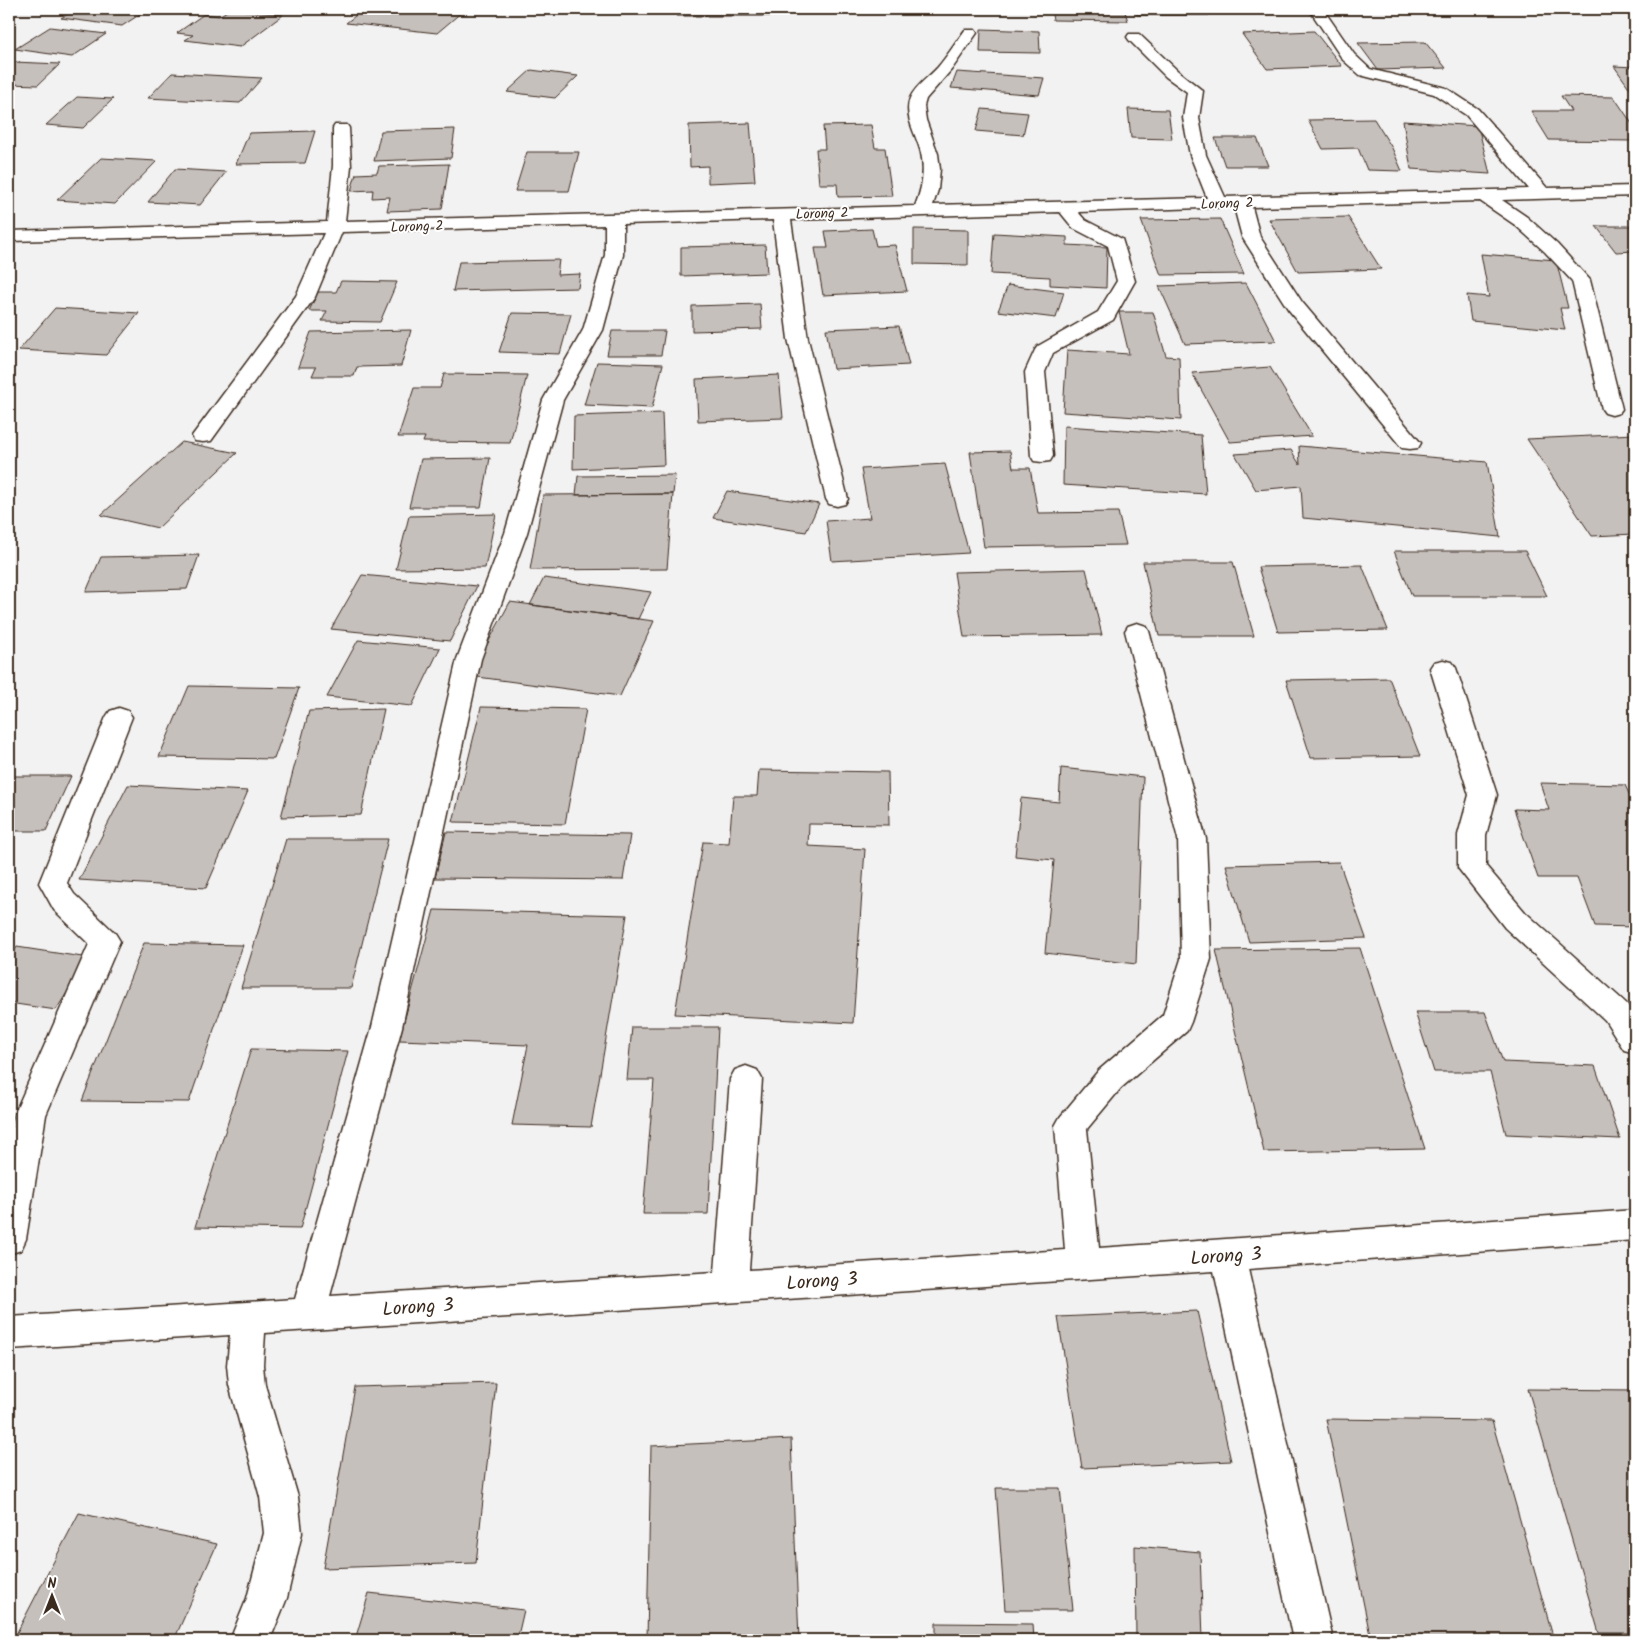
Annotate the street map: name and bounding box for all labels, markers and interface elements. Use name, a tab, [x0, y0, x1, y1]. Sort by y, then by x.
street label: Lorong 2	[1200, 192, 1254, 216]
street label: Lorong 2	[795, 202, 849, 226]
street label: Lorong 2	[390, 215, 444, 239]
street label: Lorong 3	[1189, 1240, 1263, 1274]
street label: Lorong 3	[785, 1265, 859, 1299]
street label: Lorong 3	[381, 1291, 455, 1325]
north arrow	[28, 1572, 78, 1622]
text: N	[48, 1573, 57, 1595]

